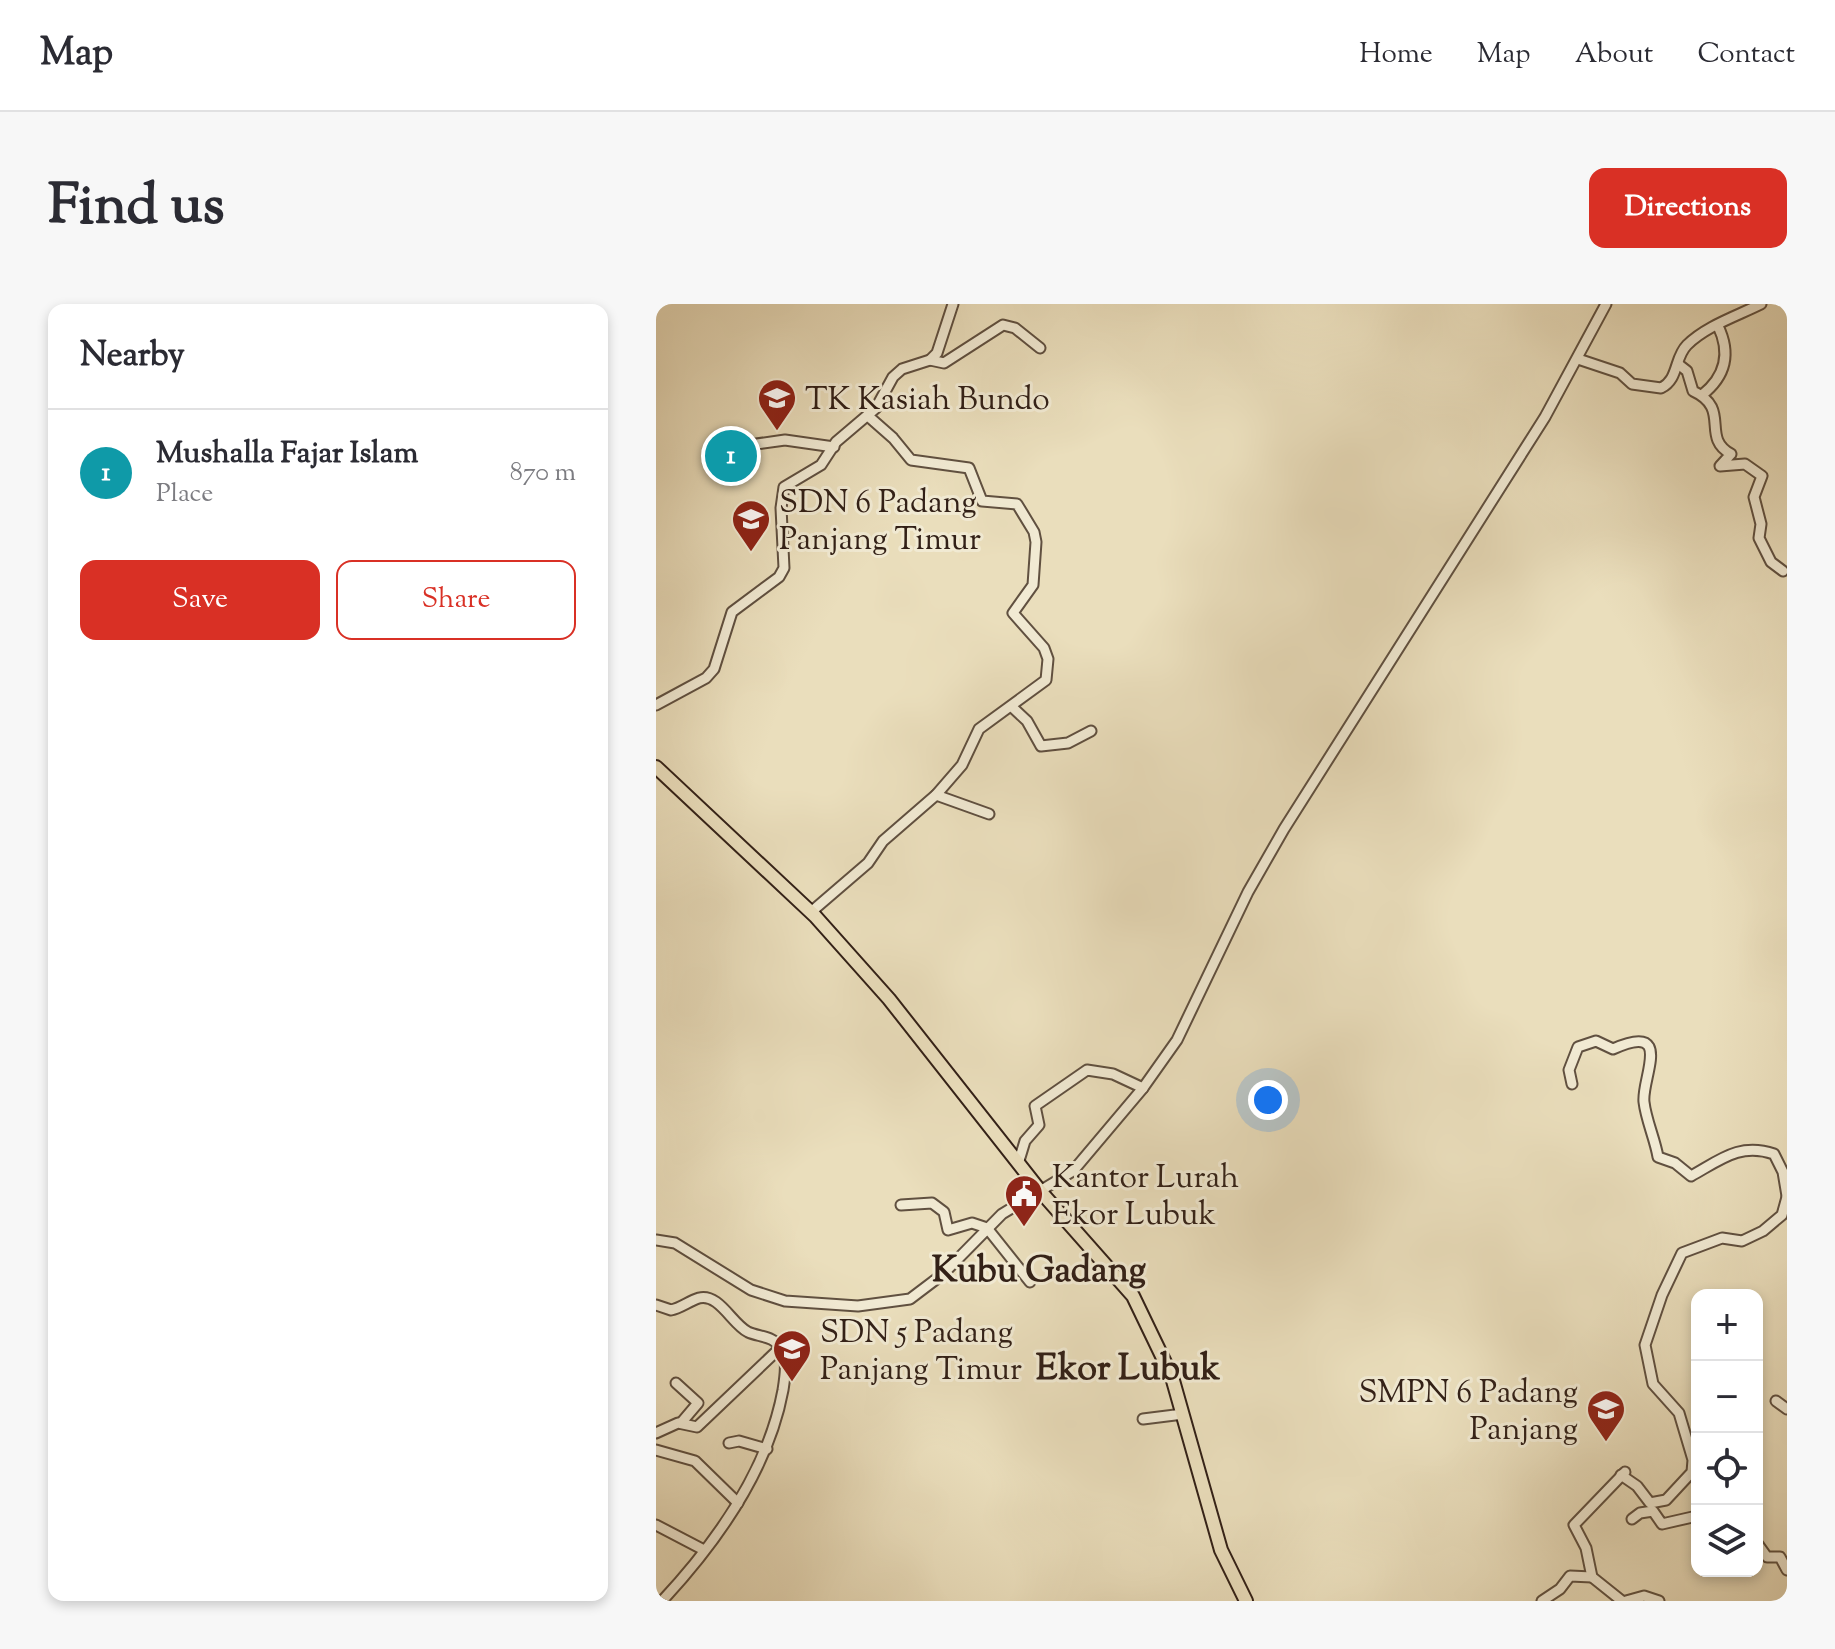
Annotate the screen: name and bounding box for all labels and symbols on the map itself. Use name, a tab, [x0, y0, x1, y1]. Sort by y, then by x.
school or university icon: TK Kasiah Bundo	[756, 377, 798, 432]
place label: TK Kasiah Bundo	[805, 378, 1050, 424]
pin: 1	[705, 426, 757, 486]
place label: SDN 6 Padang Panjang Timur	[779, 481, 981, 564]
school or university icon: SDN 6 Padang Panjang Timur	[730, 498, 772, 553]
your location	[1248, 1080, 1288, 1120]
place label: Kantor Lurah Ekor Lubuk	[1052, 1156, 1239, 1239]
public building icon: Kantor Lurah Ekor Lubuk	[1003, 1173, 1045, 1228]
district label: Kubu Gadang	[932, 1246, 1147, 1298]
place label: SDN 5 Padang Panjang Timur	[820, 1311, 1022, 1394]
school or university icon: SDN 5 Padang Panjang Timur	[771, 1328, 813, 1383]
district label: Ekor Lubuk	[1036, 1344, 1221, 1396]
place label: SMPN 6 Padang Panjang	[1358, 1371, 1578, 1454]
school or university icon: SMPN 6 Padang Panjang	[1585, 1388, 1627, 1443]

